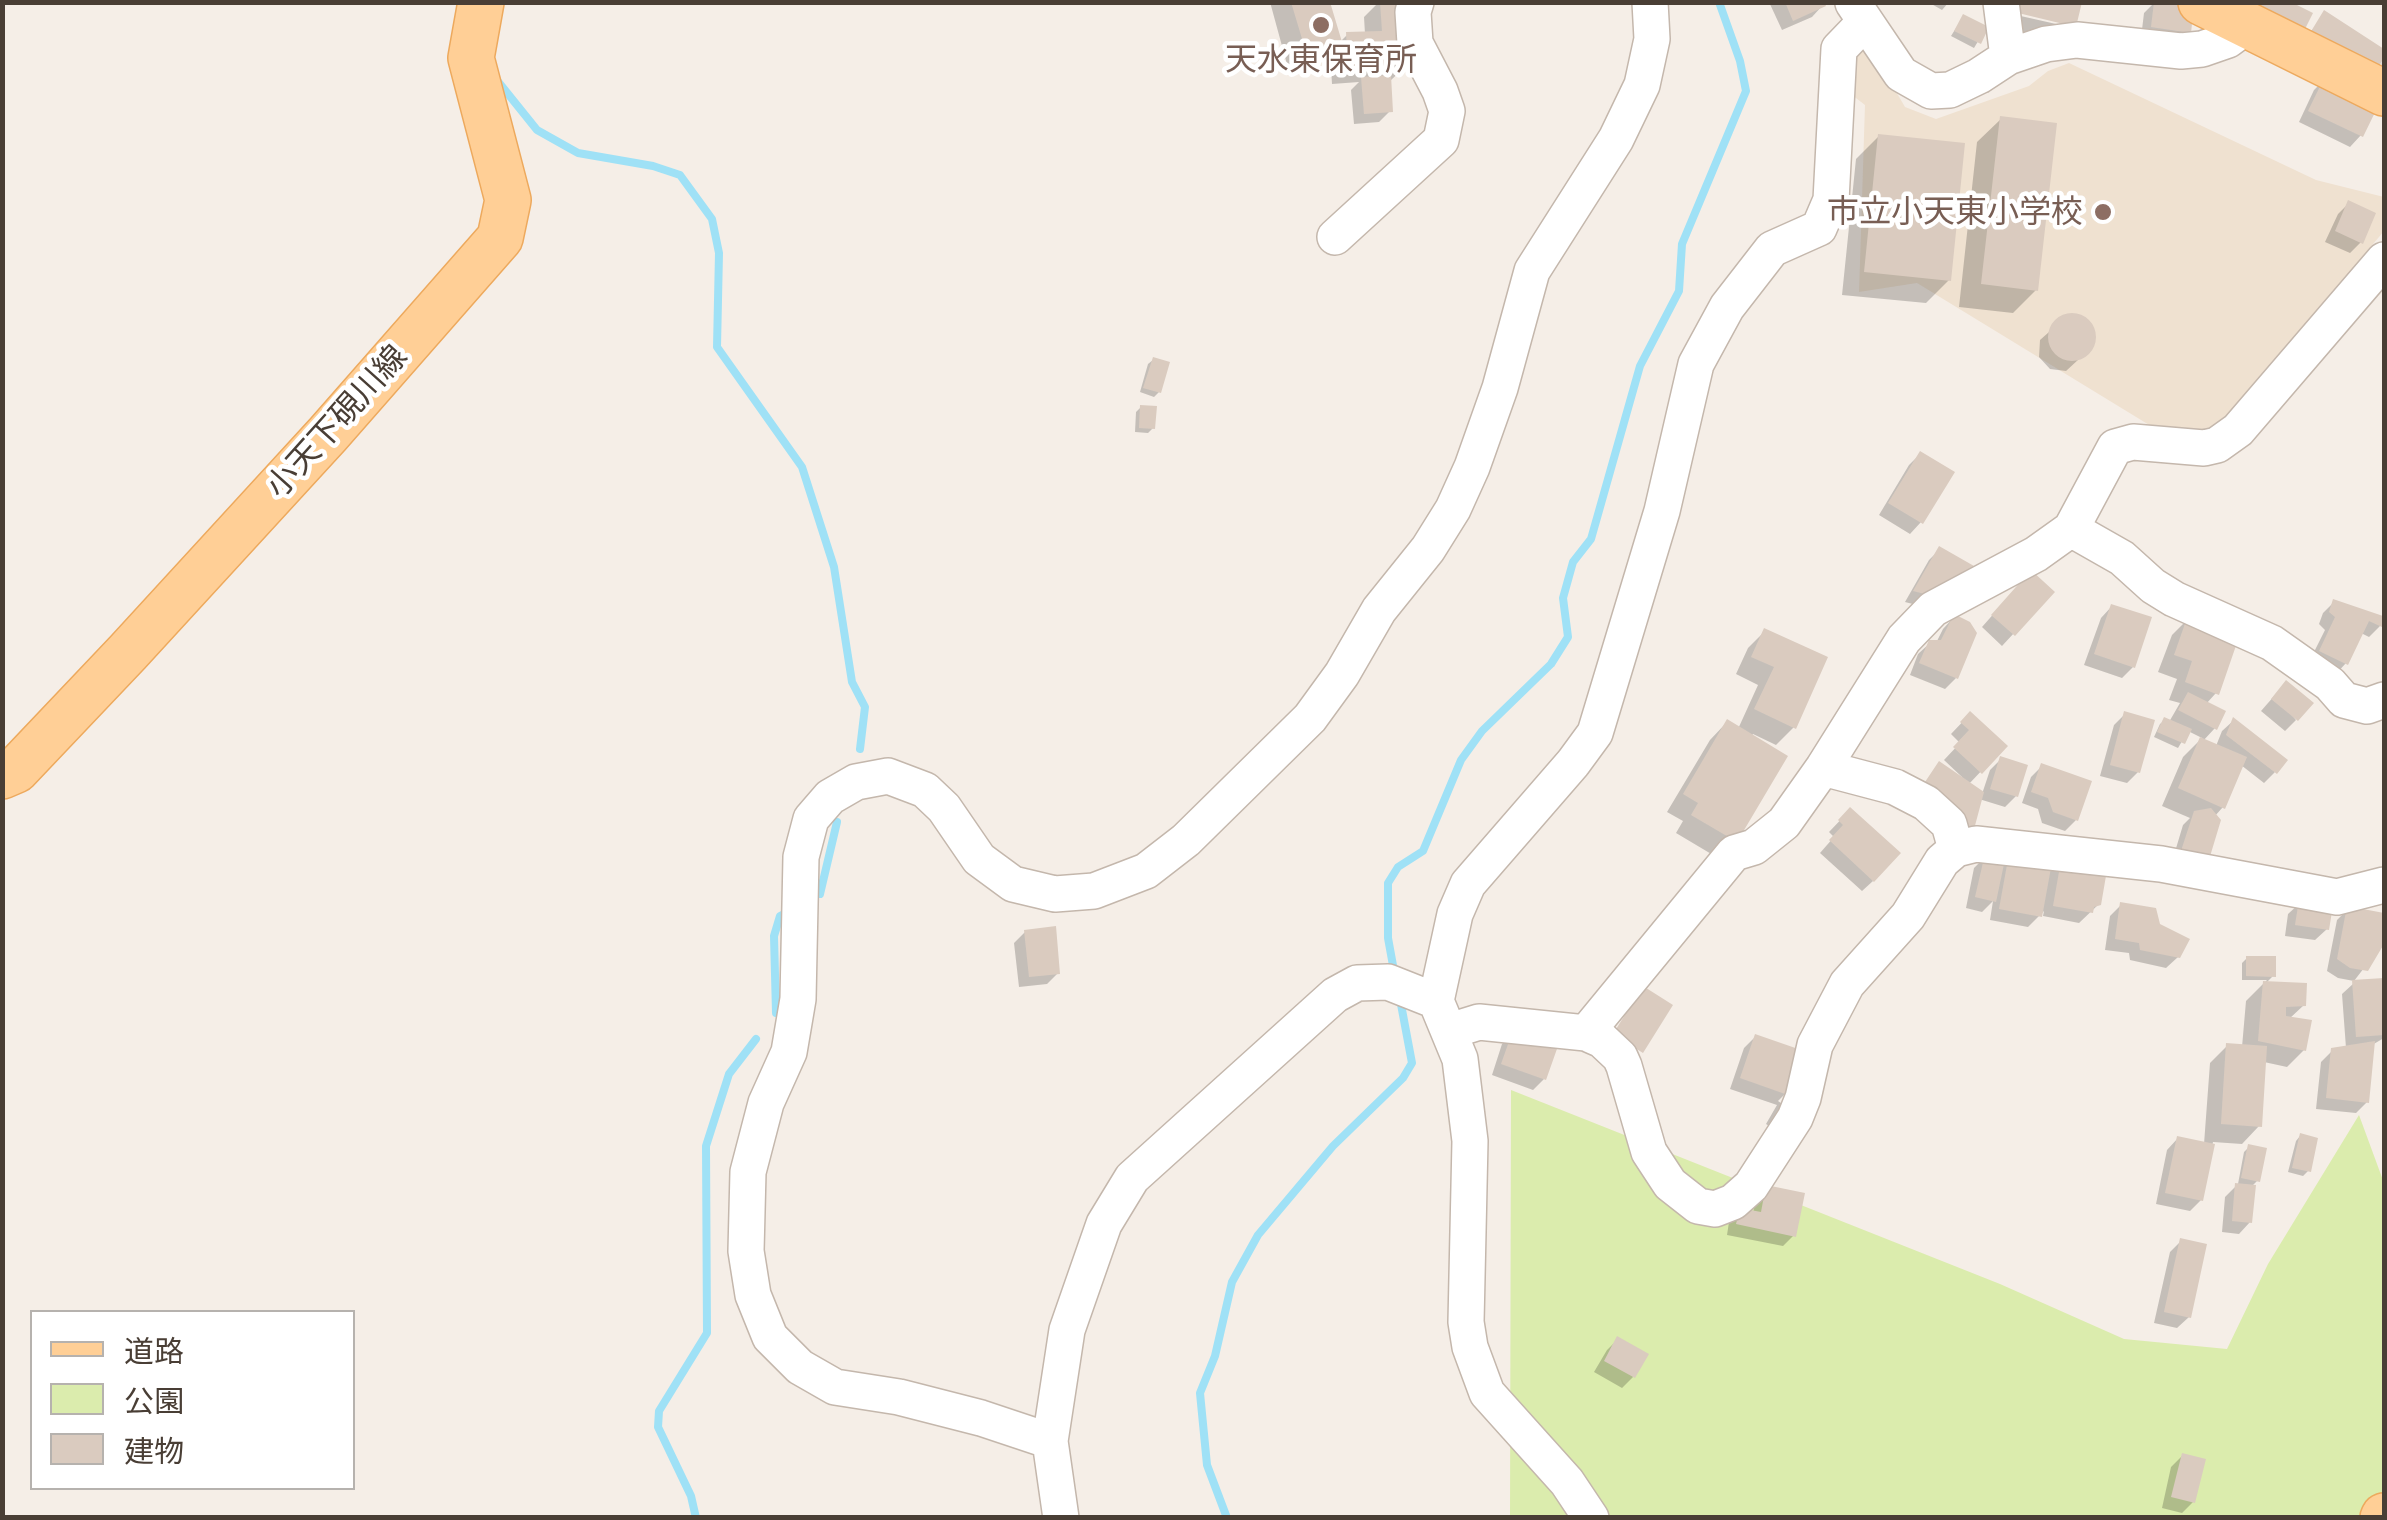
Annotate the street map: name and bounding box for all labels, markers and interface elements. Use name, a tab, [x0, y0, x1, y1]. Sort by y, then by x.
marker: 天水東保育所	[1310, 14, 1332, 36]
place label: 天水東保育所	[1225, 41, 1417, 79]
place label: 市立小天東小学校	[1827, 193, 2083, 231]
marker: 市立小天東小学校	[2092, 201, 2114, 223]
street label: 小天下硯川線	[258, 338, 416, 506]
legend	[30, 1310, 355, 1490]
text: 道路	[124, 1333, 184, 1369]
text: 公園	[124, 1383, 184, 1419]
text: 建物	[124, 1433, 184, 1469]

